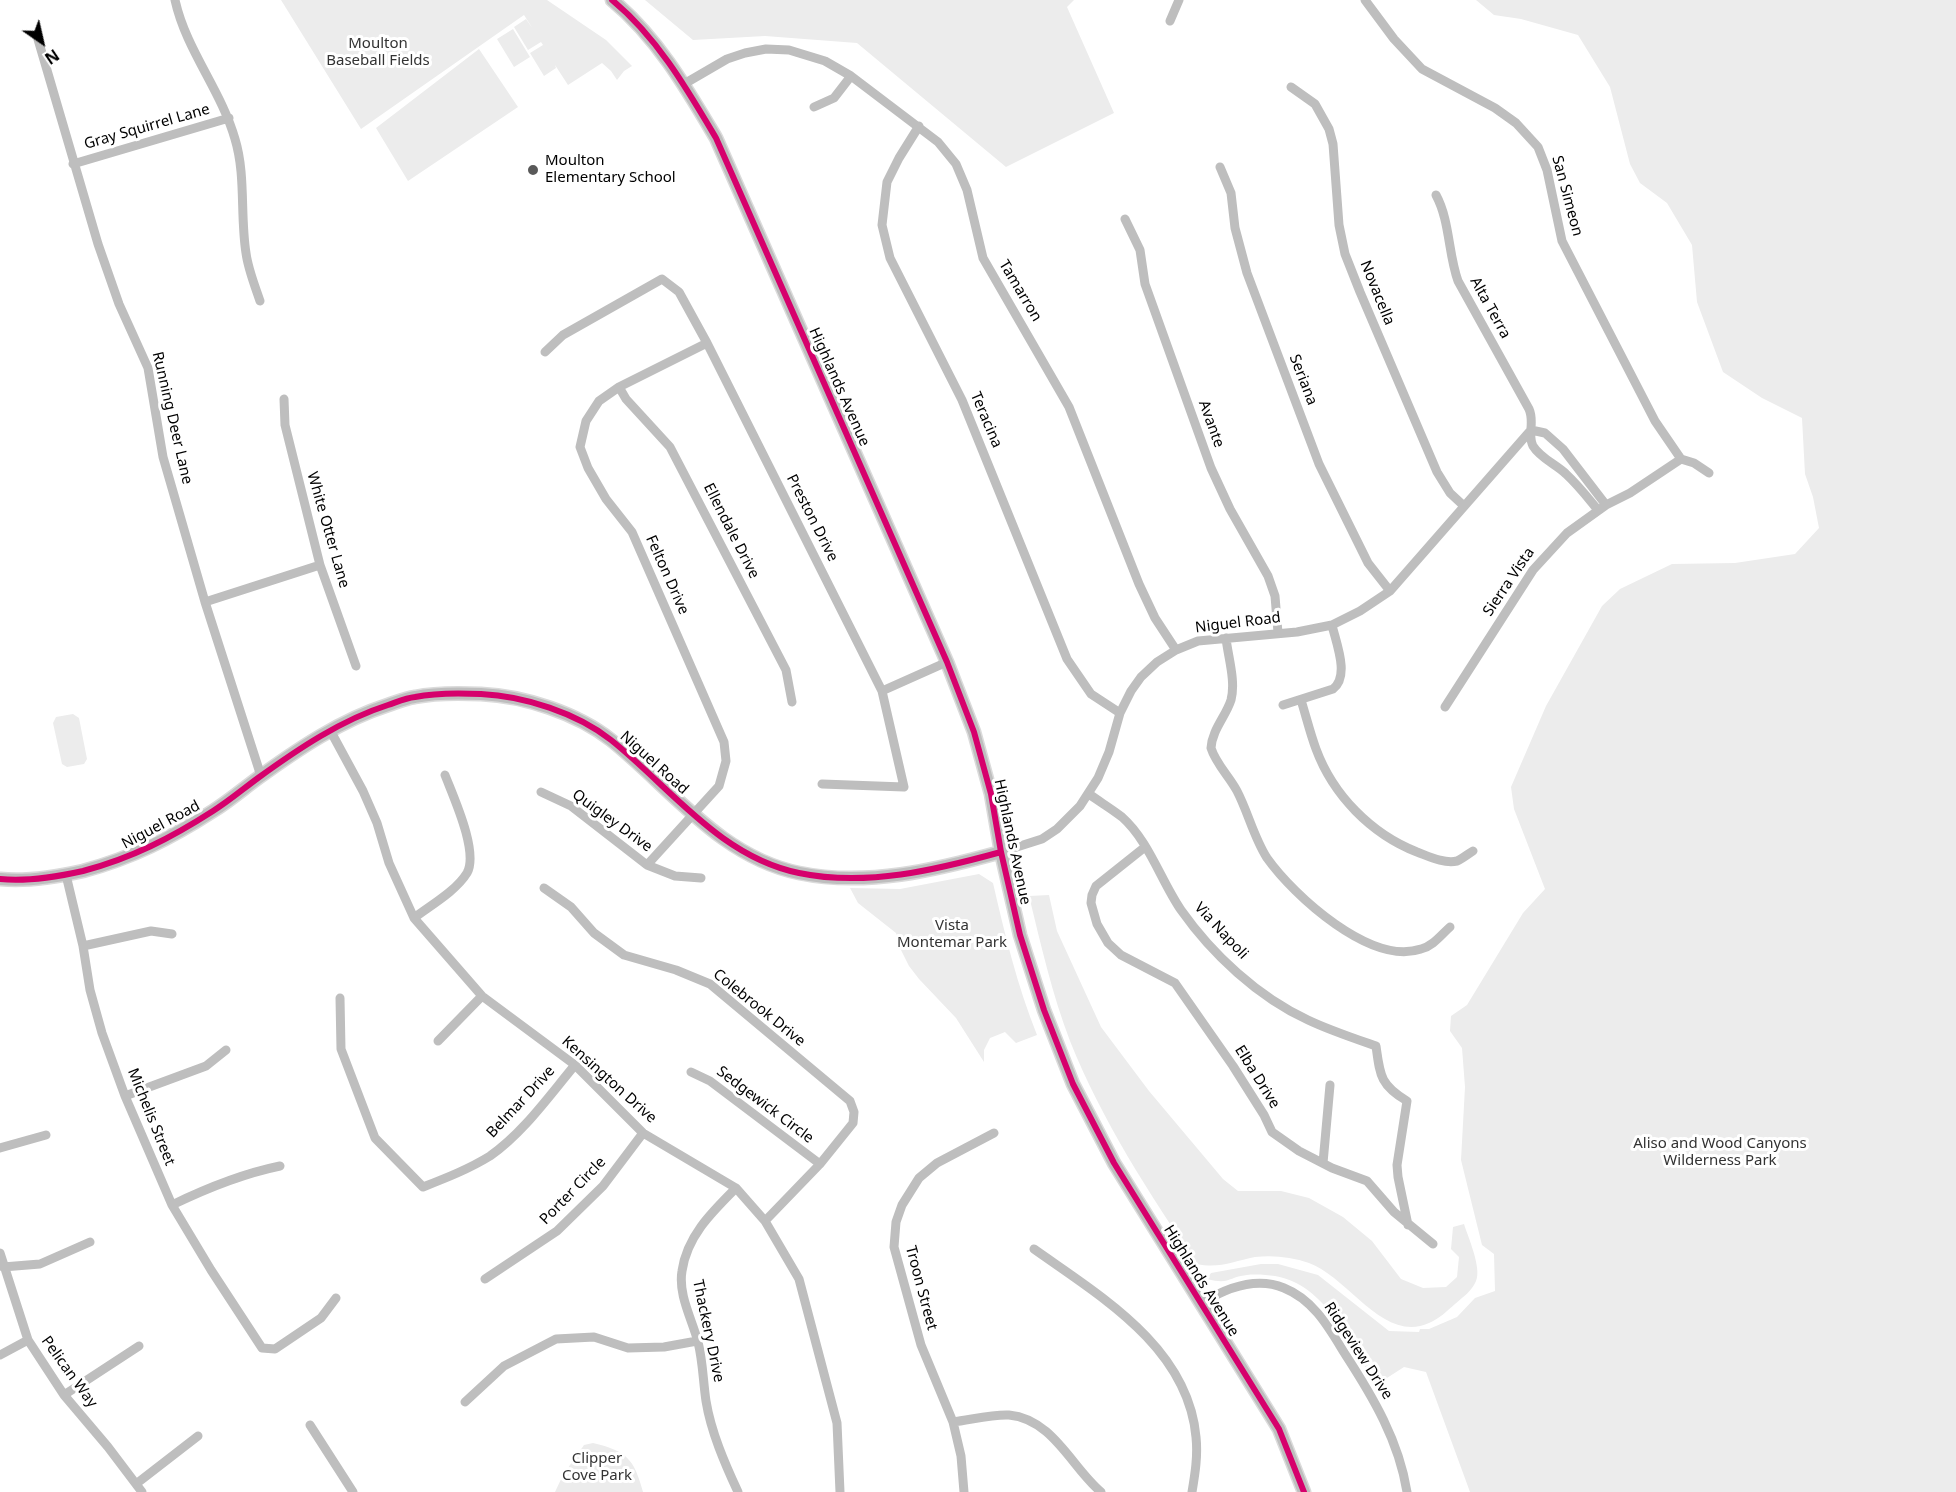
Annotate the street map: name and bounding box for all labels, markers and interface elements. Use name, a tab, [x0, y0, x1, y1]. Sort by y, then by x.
north arrow	[12, 12, 72, 72]
park label: Moulton Baseball Fields	[326, 35, 430, 70]
text: N	[41, 44, 64, 70]
street label: Gray Squirrel Lane	[82, 100, 212, 154]
place label: Moulton Elementary School	[545, 152, 676, 187]
street label: San Simeon	[1548, 154, 1586, 238]
marker: Moulton Elementary School	[526, 163, 540, 177]
street label: Tamarron	[995, 257, 1045, 325]
street label: Novacella	[1356, 258, 1398, 328]
street label: Alta Terra	[1466, 274, 1514, 342]
street label: Highlands Avenue	[805, 325, 873, 449]
street label: Running Deer Lane	[148, 350, 196, 486]
street label: Seriana	[1285, 352, 1321, 408]
street label: Teracina	[966, 389, 1006, 451]
street label: Avante	[1194, 398, 1228, 450]
street label: White Otter Lane	[303, 470, 353, 590]
street label: Preston Drive	[782, 471, 842, 565]
street label: Ellendale Drive	[699, 480, 763, 582]
street label: Felton Drive	[642, 533, 692, 617]
street label: Sierra Vista	[1479, 544, 1539, 620]
street label: Niguel Road	[1194, 609, 1282, 637]
street label: Niguel Road	[616, 728, 692, 798]
street label: Highlands Avenue	[990, 778, 1034, 906]
street label: Quigley Drive	[568, 786, 656, 856]
street label: Niguel Road	[119, 797, 203, 853]
street label: Via Napoli	[1190, 899, 1252, 963]
park label: Vista Montemar Park	[897, 917, 1007, 952]
street label: Colebrook Drive	[709, 965, 809, 1051]
street label: Kensington Drive	[558, 1033, 660, 1127]
street label: Elba Drive	[1231, 1042, 1283, 1112]
street label: Belmar Drive	[483, 1062, 559, 1142]
street label: Sedgewick Circle	[713, 1063, 817, 1147]
street label: Michelis Street	[123, 1066, 179, 1168]
park label: Aliso and Wood Canyons Wilderness Park	[1633, 1135, 1807, 1170]
street label: Porter Circle	[536, 1153, 610, 1229]
street label: Highlands Avenue	[1159, 1222, 1243, 1340]
street label: Troon Street	[901, 1244, 941, 1332]
street label: Thackery Drive	[688, 1278, 728, 1384]
street label: Ridgeview Drive	[1320, 1299, 1396, 1403]
street label: Pelican Way	[37, 1333, 101, 1411]
park label: Clipper Cove Park	[562, 1450, 632, 1485]

